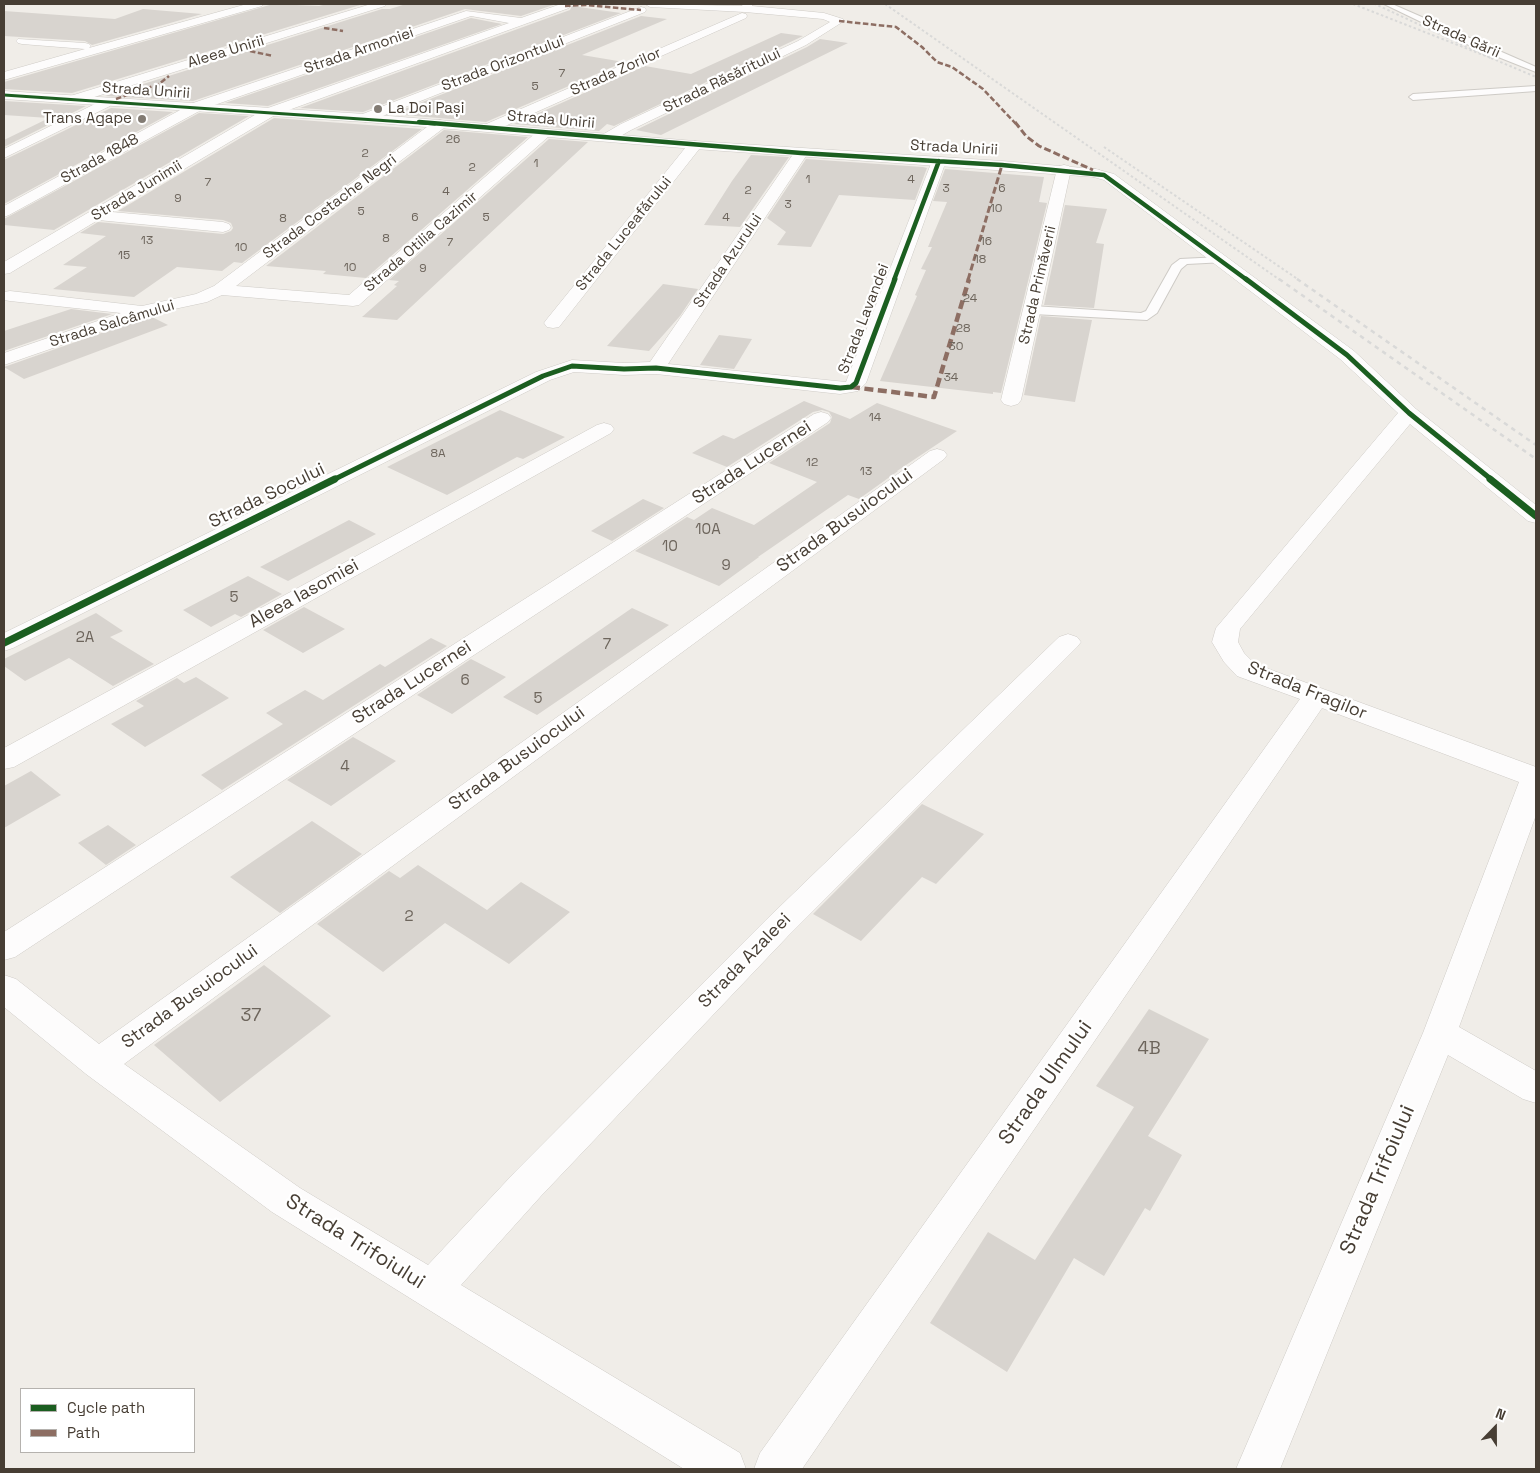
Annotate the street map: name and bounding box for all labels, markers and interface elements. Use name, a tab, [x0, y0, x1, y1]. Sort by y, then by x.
street label: Strada Gării	[1419, 12, 1503, 62]
street label: Strada Armoniei	[302, 24, 416, 78]
street label: Aleea Unirii	[185, 32, 267, 72]
street label: Strada Orizontului	[439, 32, 567, 96]
street label: Strada Zorilor	[568, 44, 664, 100]
street label: Strada Răsăritului	[660, 45, 784, 117]
house number: 7	[559, 67, 565, 81]
street label: Strada Unirii	[102, 79, 190, 103]
house number: 5	[531, 80, 539, 94]
place label: La Doi Pași	[388, 100, 464, 118]
marker: La Doi Pași	[372, 103, 384, 115]
street label: Strada Unirii	[506, 107, 596, 133]
place label: Trans Agape	[43, 110, 132, 128]
marker: Trans Agape	[136, 113, 148, 125]
street label: Strada 1848	[58, 130, 142, 188]
house number: 26	[446, 133, 460, 147]
street label: Strada Unirii	[910, 137, 998, 159]
house number: 2	[361, 147, 369, 161]
street label: Strada Costache Negri	[260, 151, 400, 263]
street label: Strada Junimii	[88, 157, 186, 225]
house number: 1	[533, 157, 539, 171]
house number: 2	[468, 161, 476, 175]
street label: Strada Luceafǎrului	[572, 173, 676, 295]
house number: 1	[805, 173, 811, 187]
house number: 4	[907, 173, 915, 187]
house number: 7	[205, 176, 211, 190]
house number: 3	[942, 182, 950, 196]
house number: 6	[998, 182, 1006, 196]
house number: 2	[744, 184, 752, 198]
house number: 4	[442, 185, 450, 199]
street label: Strada Otilia Cazimir	[361, 188, 481, 296]
house number: 9	[174, 192, 182, 206]
house number: 3	[784, 198, 792, 212]
house number: 10	[990, 202, 1002, 216]
house number: 5	[357, 205, 365, 219]
street label: Strada Azurului	[690, 210, 766, 312]
house number: 6	[411, 211, 419, 225]
house number: 5	[482, 211, 490, 225]
house number: 4	[722, 211, 730, 225]
house number: 8	[279, 212, 287, 226]
street label: Strada Primăverii	[1016, 224, 1060, 346]
house number: 8	[382, 232, 390, 246]
house number: 13	[141, 234, 153, 248]
house number: 16	[980, 235, 992, 249]
house number: 7	[447, 236, 453, 250]
house number: 10	[235, 241, 247, 255]
house number: 15	[118, 249, 130, 263]
house number: 18	[974, 253, 986, 267]
house number: 10	[344, 261, 356, 275]
street label: Strada Lavandei	[835, 261, 893, 377]
house number: 9	[419, 262, 427, 276]
house number: 24	[963, 292, 977, 306]
street label: Strada Salcâmului	[47, 296, 177, 352]
house number: 28	[956, 322, 970, 336]
house number: 30	[949, 340, 963, 354]
house number: 34	[944, 371, 958, 385]
house number: 14	[869, 411, 881, 425]
street label: Strada Lucernei	[688, 416, 816, 510]
house number: 8A	[430, 447, 446, 461]
house number: 12	[806, 456, 818, 470]
street label: Strada Socului	[206, 459, 328, 533]
street label: Strada Busuiocului	[773, 464, 917, 578]
house number: 13	[860, 465, 872, 479]
house number: 10A	[695, 521, 721, 539]
house number: 10	[662, 538, 678, 556]
street label: Aleea Iasomiei	[245, 555, 363, 633]
house number: 9	[721, 557, 731, 575]
house number: 5	[230, 589, 238, 607]
house number: 2A	[76, 629, 94, 647]
street label: Strada Lucernei	[348, 636, 476, 730]
house number: 7	[603, 636, 611, 654]
street label: Strada Fragilor	[1244, 657, 1370, 725]
house number: 6	[460, 672, 470, 690]
house number: 5	[534, 690, 542, 708]
street label: Strada Busuiocului	[445, 702, 589, 816]
house number: 4	[340, 758, 350, 776]
house number: 2	[404, 908, 414, 926]
street label: Strada Azaleei	[694, 909, 796, 1013]
street label: Strada Busuiocului	[118, 940, 262, 1054]
house number: 37	[240, 1005, 262, 1027]
street label: Strada Ulmului	[994, 1016, 1098, 1150]
house number: 4B	[1137, 1038, 1161, 1060]
street label: Strada Trifoiului	[1335, 1102, 1421, 1258]
street label: Strada Trifoiului	[281, 1189, 429, 1295]
legend	[20, 1388, 195, 1453]
text: Cycle path	[67, 1398, 145, 1417]
north arrow	[1470, 1403, 1520, 1453]
text: N	[1493, 1404, 1508, 1424]
text: Path	[67, 1423, 100, 1442]

